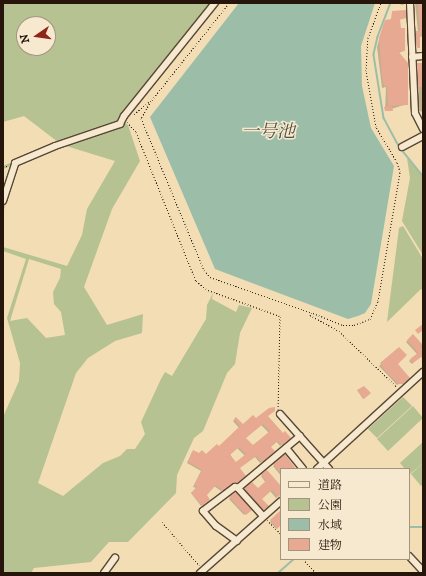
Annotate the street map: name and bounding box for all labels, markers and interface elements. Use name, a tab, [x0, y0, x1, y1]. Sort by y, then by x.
north arrow	[16, 16, 56, 56]
text: N	[17, 32, 33, 44]
water label: 一号池	[241, 121, 295, 143]
legend	[280, 468, 410, 560]
text: 道路	[318, 478, 342, 493]
text: 公園	[318, 498, 342, 513]
text: 水域	[318, 518, 342, 533]
text: 建物	[318, 538, 342, 553]

